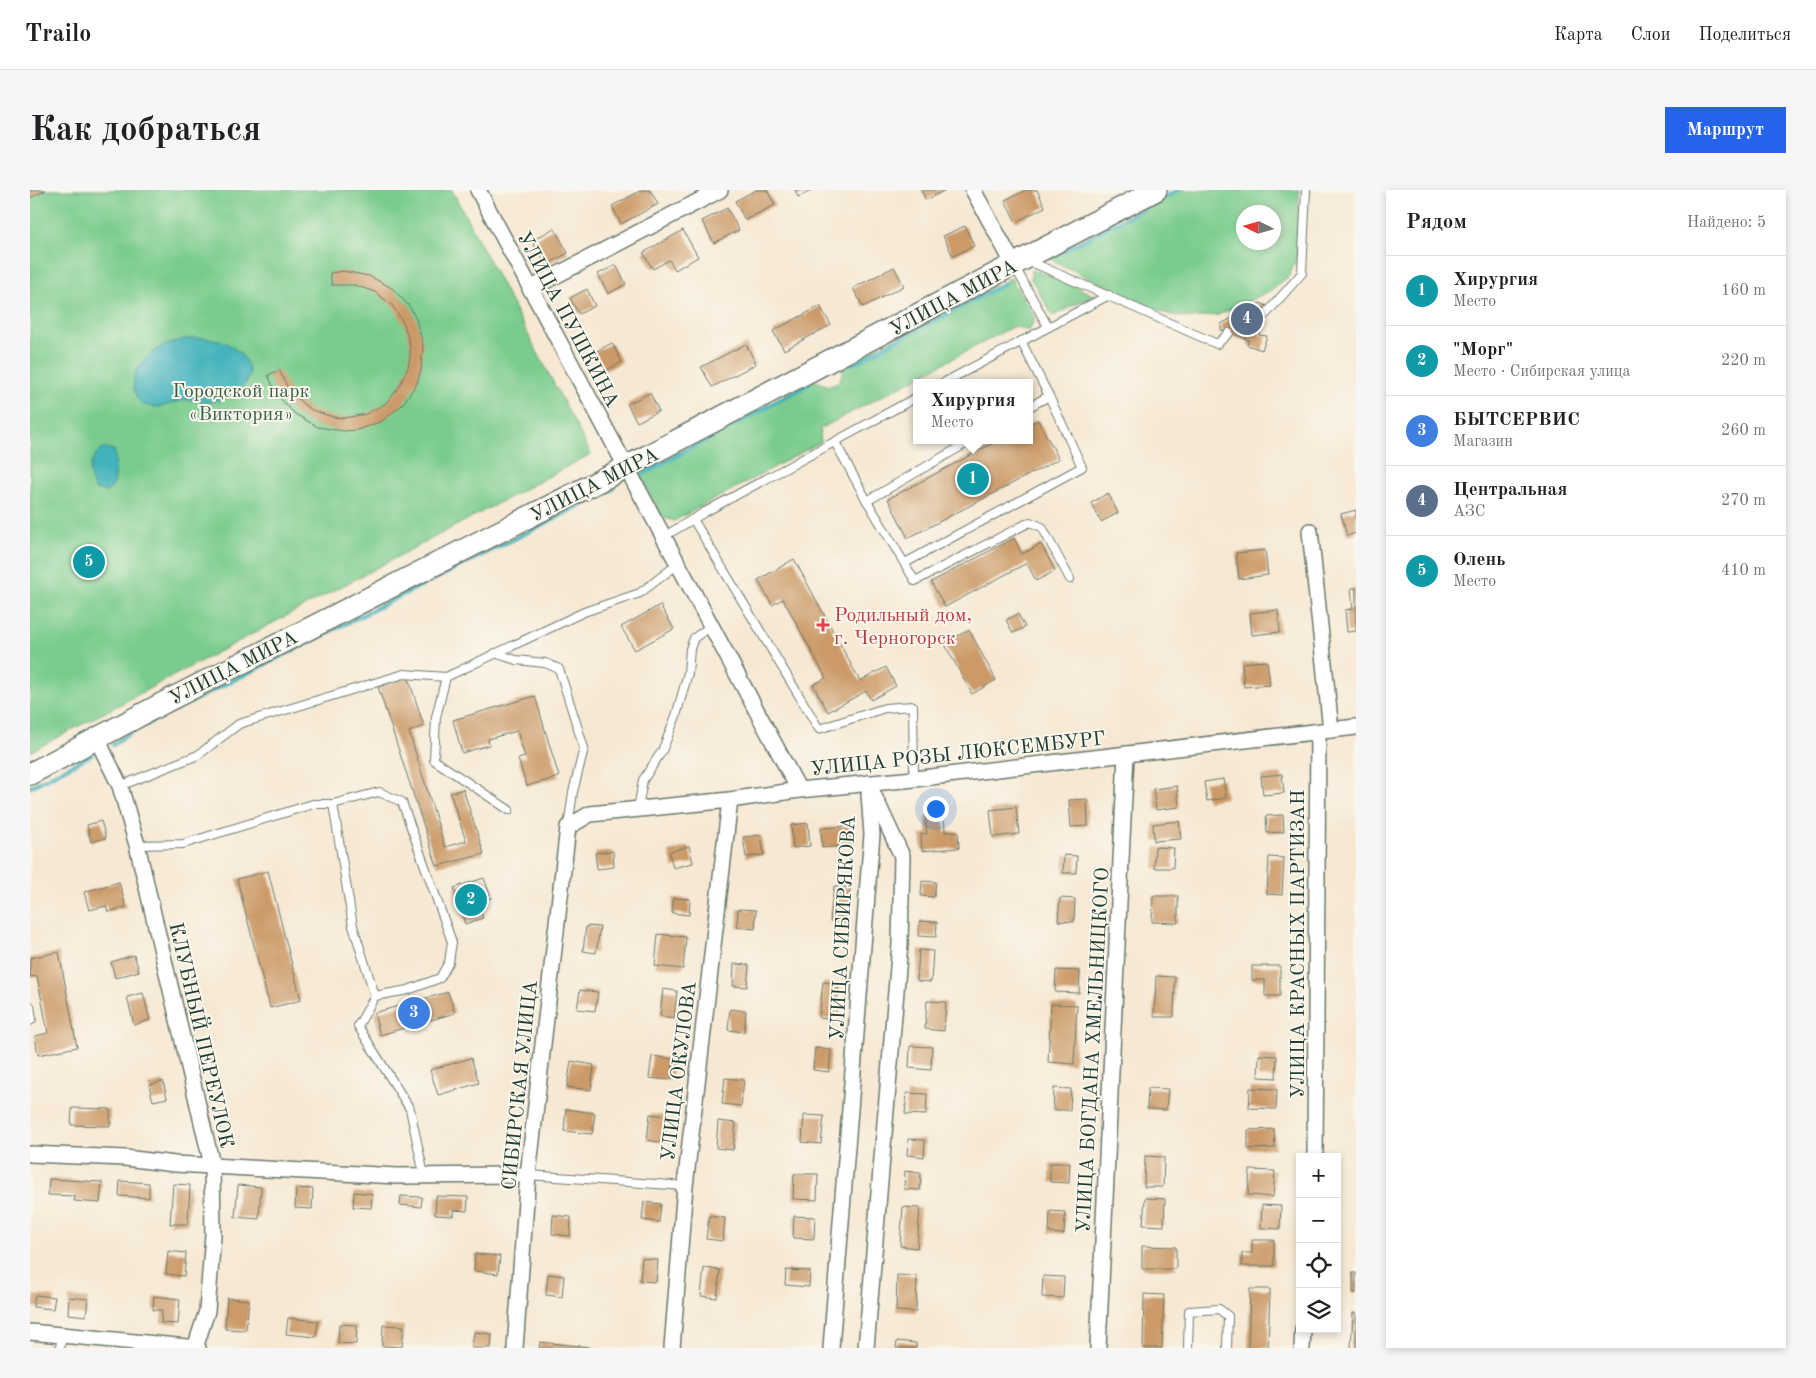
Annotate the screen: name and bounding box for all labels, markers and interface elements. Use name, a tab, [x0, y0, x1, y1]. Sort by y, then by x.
text: Trailo	[25, 23, 91, 47]
text: Карта	[1554, 26, 1603, 44]
text: Слои	[1631, 26, 1670, 44]
text: Поделиться	[1698, 26, 1791, 44]
button: Маршрут	[1665, 107, 1786, 153]
text: Как добраться	[30, 113, 261, 148]
north arrow	[1236, 205, 1281, 250]
text: Рядом	[1406, 212, 1467, 233]
text: Найдено: 5	[1687, 215, 1766, 231]
street label: УЛИЦА ПУШКИНА	[512, 229, 622, 411]
street label: УЛИЦА МИРА	[887, 257, 1021, 341]
text: Хирургия	[1453, 271, 1538, 290]
text: 1	[1417, 283, 1427, 299]
text: 160 m	[1721, 283, 1766, 299]
text: Место	[1453, 294, 1496, 310]
pin: 4	[1231, 300, 1263, 338]
text: "Морг"	[1453, 341, 1513, 360]
text: 2	[1417, 353, 1427, 369]
text: 220 m	[1721, 353, 1766, 369]
text: Место · Сибирская улица	[1453, 364, 1630, 380]
popup	[913, 379, 1033, 444]
park label: Городской парк «Виктория»	[172, 382, 310, 425]
text: Хирургия	[930, 392, 1016, 411]
text: БЫТСЕРВИС	[1453, 411, 1580, 430]
text: Место	[930, 415, 974, 431]
text: 3	[1417, 423, 1427, 439]
text: 260 m	[1721, 423, 1766, 439]
text: Магазин	[1453, 434, 1513, 450]
street label: УЛИЦА МИРА	[527, 445, 662, 527]
pin: 1	[957, 460, 989, 498]
text: Центральная	[1453, 481, 1567, 500]
text: 4	[1417, 493, 1427, 509]
text: 270 m	[1721, 493, 1766, 509]
text: АЗС	[1453, 504, 1485, 520]
pin: 5	[73, 543, 105, 581]
text: Олень	[1453, 551, 1505, 570]
text: 5	[1417, 563, 1427, 579]
text: 410 m	[1721, 563, 1766, 579]
text: Место	[1453, 574, 1496, 590]
place label: Родильный дом, г. Черногорск	[834, 606, 972, 649]
marker: Родильный дом, г. Черногорск	[816, 618, 830, 632]
street label: УЛИЦА МИРА	[166, 628, 301, 710]
street label: УЛИЦА РОЗЫ ЛЮКСЕМБУРГ	[810, 730, 1107, 780]
street label: УЛИЦА КРАСНЫХ ПАРТИЗАН	[1289, 789, 1309, 1099]
your location	[923, 796, 949, 822]
street label: УЛИЦА СИБИРЯКОВА	[828, 815, 860, 1041]
street label: УЛИЦА БОГДАНА ХМЕЛЬНИЦКОГО	[1074, 867, 1114, 1234]
pin: 2	[455, 881, 487, 919]
street label: КЛУБНЫЙ ПЕРЕУЛОК	[164, 920, 239, 1150]
street label: СИБИРСКАЯ УЛИЦА	[500, 979, 542, 1191]
street label: УЛИЦА ОКУЛОВА	[659, 980, 701, 1162]
pin: 3	[398, 994, 430, 1032]
map controls	[1296, 1153, 1341, 1333]
button: +	[1296, 1153, 1341, 1198]
button: −	[1296, 1198, 1341, 1243]
button: locate	[1296, 1243, 1341, 1288]
button: layers	[1296, 1288, 1341, 1333]

